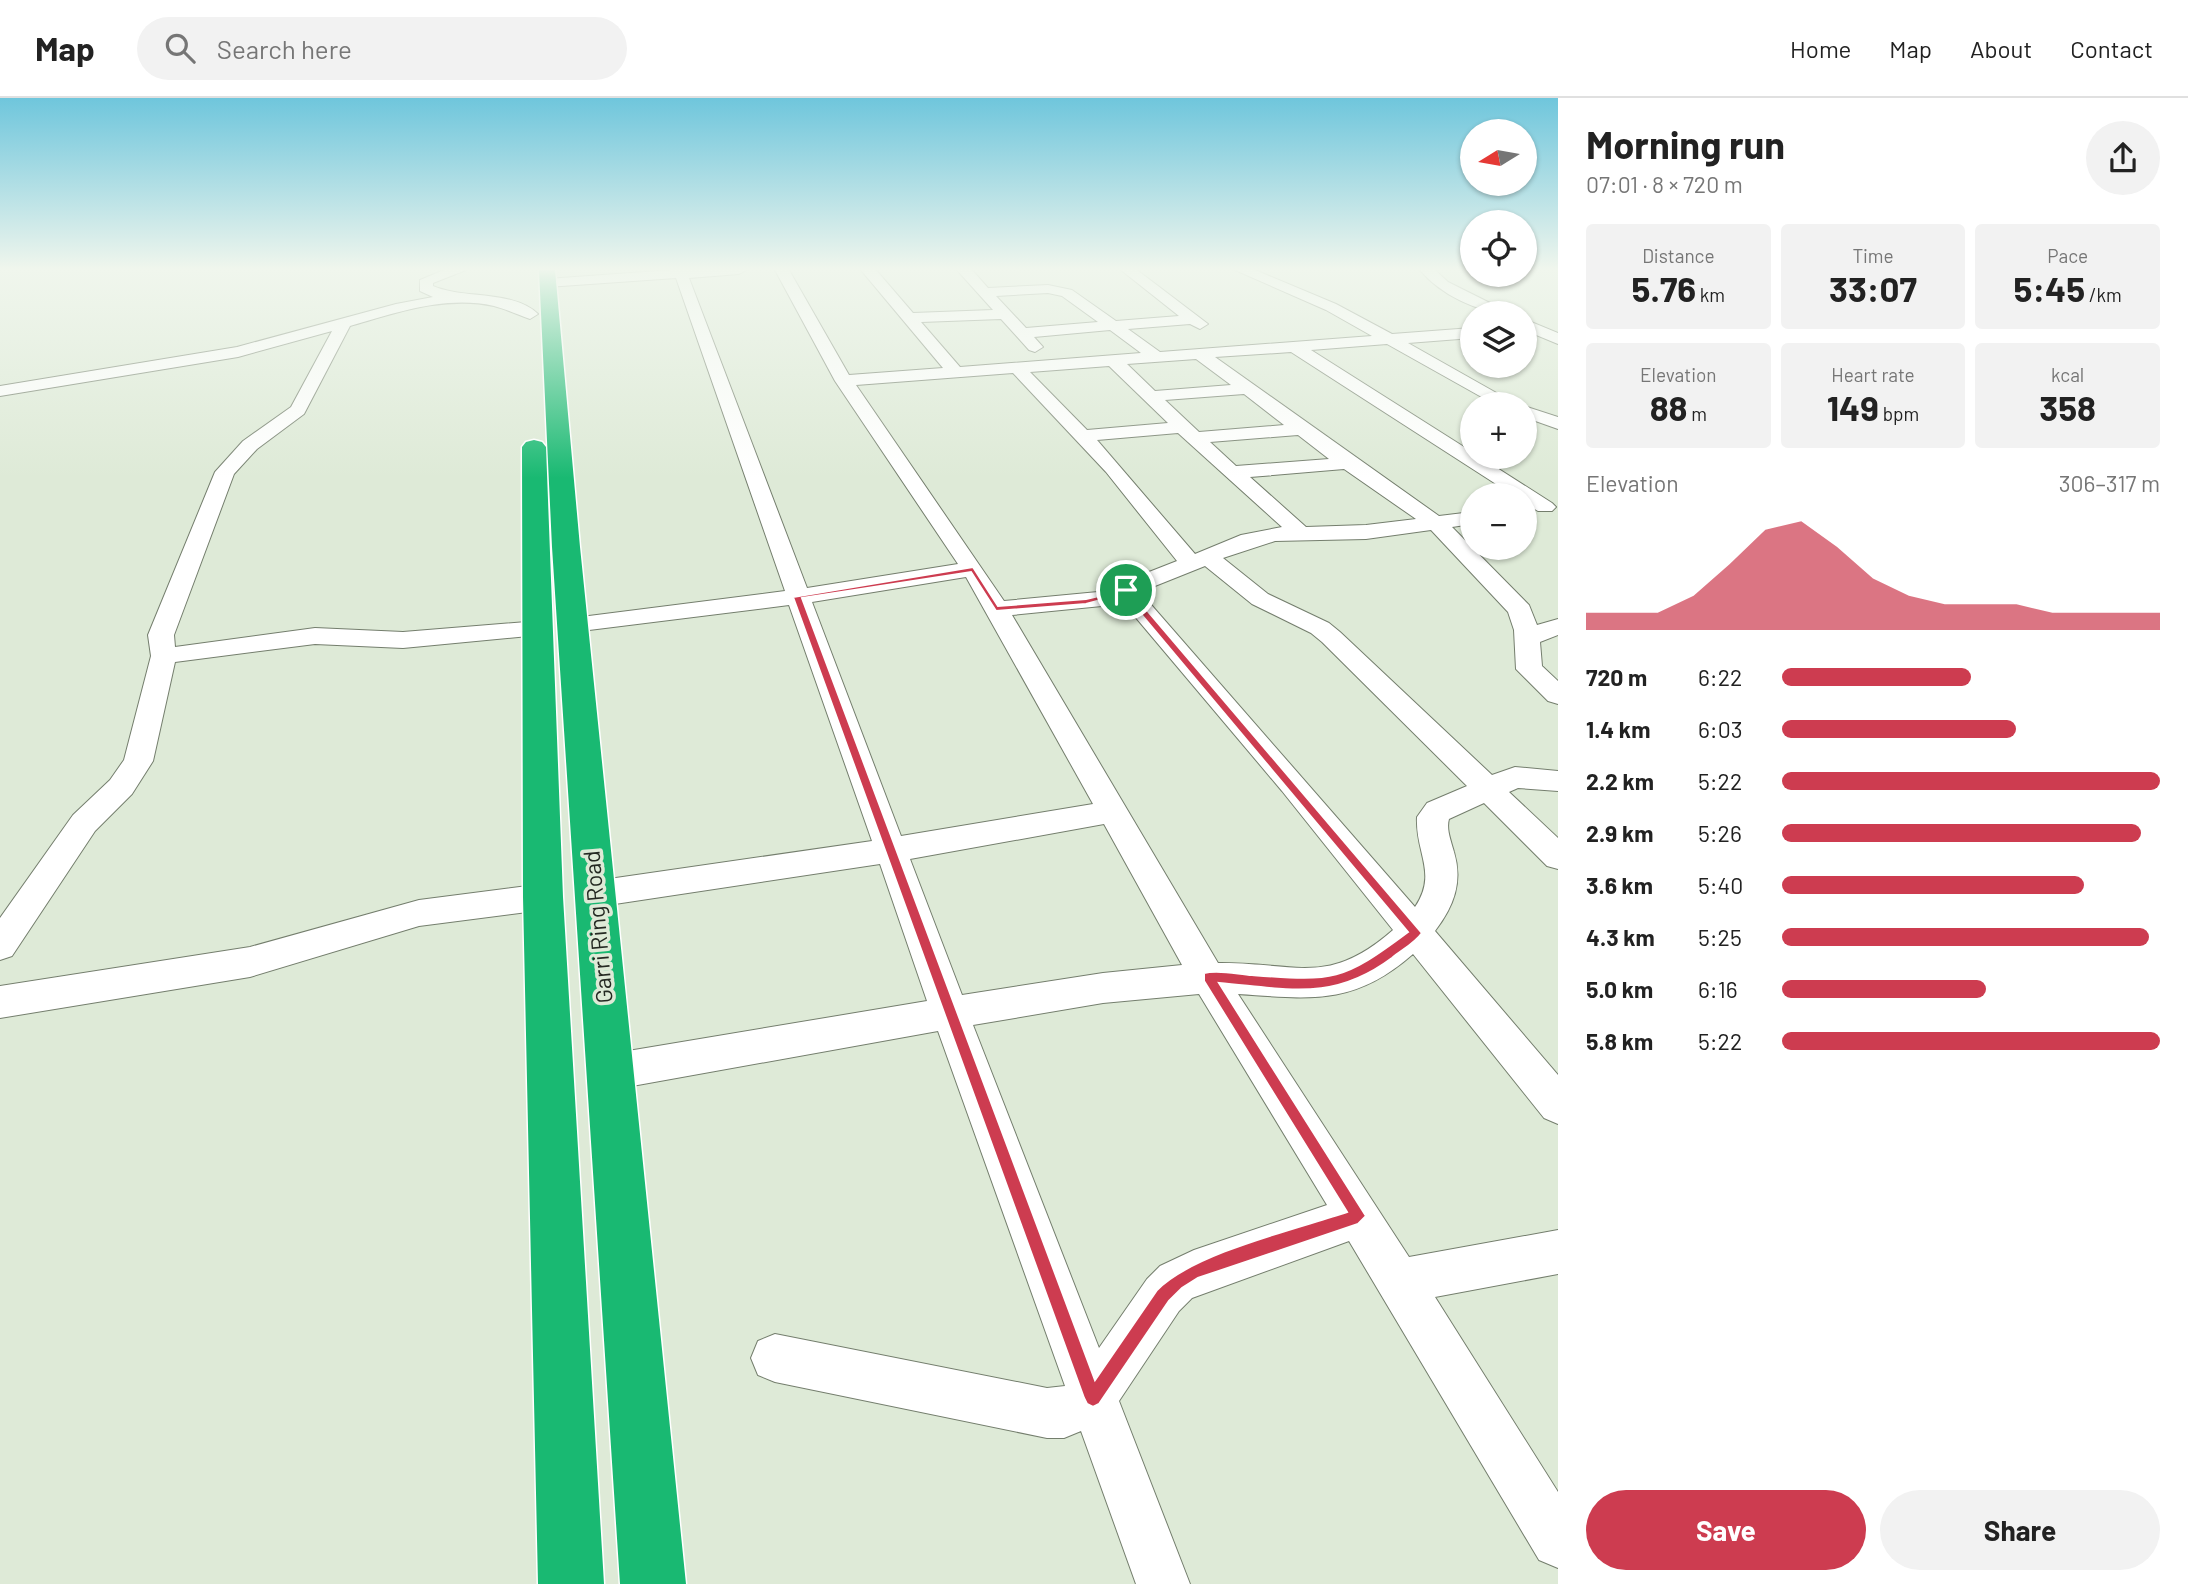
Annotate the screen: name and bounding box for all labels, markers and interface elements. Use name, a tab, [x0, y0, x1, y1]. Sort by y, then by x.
search box	[137, 17, 627, 80]
text: Map	[35, 28, 95, 68]
icon: search	[161, 29, 199, 67]
text: Search here	[217, 33, 352, 64]
text: Home	[1790, 34, 1851, 63]
text: Map	[1889, 34, 1932, 63]
text: About	[1970, 34, 2032, 63]
text: Contact	[2070, 34, 2153, 63]
north arrow	[1460, 119, 1536, 196]
map controls	[1460, 119, 1537, 560]
text: Morning run	[1586, 121, 1785, 167]
button: share	[2086, 121, 2160, 195]
text: 07:01 · 8 × 720 m	[1586, 170, 1743, 198]
button: locate	[1460, 210, 1537, 287]
text: Distance	[1642, 244, 1715, 267]
text: Time	[1852, 244, 1894, 267]
text: Pace	[2047, 244, 2088, 267]
text: 5.76	[1632, 267, 1696, 309]
text: 33:07	[1829, 267, 1917, 309]
text: 5:45	[2014, 267, 2085, 309]
text: km	[1696, 283, 1725, 306]
text: /km	[2085, 283, 2122, 306]
button: layers	[1460, 301, 1537, 378]
text: Elevation	[1640, 363, 1717, 386]
text: Heart rate	[1831, 363, 1915, 386]
text: kcal	[2051, 363, 2084, 386]
text: 88	[1650, 386, 1688, 428]
text: 149	[1827, 386, 1879, 428]
text: 358	[2039, 386, 2096, 428]
button: +	[1460, 392, 1537, 469]
text: m	[1688, 402, 1707, 425]
text: bpm	[1879, 402, 1919, 425]
text: Elevation	[1586, 469, 1679, 497]
text: 306–317 m	[2059, 469, 2160, 497]
button: −	[1460, 483, 1537, 560]
pin	[1096, 560, 1156, 620]
icon: arrive	[1107, 571, 1145, 609]
text: 720 m	[1586, 663, 1647, 691]
text: 6:22	[1698, 663, 1742, 691]
text: 1.4 km	[1586, 715, 1650, 743]
text: 6:03	[1698, 715, 1742, 743]
text: 2.2 km	[1586, 767, 1654, 795]
text: 5:22	[1698, 767, 1742, 795]
text: 2.9 km	[1586, 819, 1653, 847]
text: 5:26	[1698, 819, 1742, 847]
street label: Garri Ring Road	[576, 850, 618, 1005]
text: 3.6 km	[1586, 871, 1653, 899]
text: 5:40	[1698, 871, 1743, 899]
text: 4.3 km	[1586, 923, 1655, 951]
text: 5:25	[1698, 923, 1742, 951]
text: 5.0 km	[1586, 975, 1653, 1003]
text: 6:16	[1698, 975, 1738, 1003]
text: 5.8 km	[1586, 1027, 1653, 1055]
text: 5:22	[1698, 1027, 1742, 1055]
button: Save	[1586, 1490, 1866, 1570]
button: Share	[1880, 1490, 2160, 1570]

